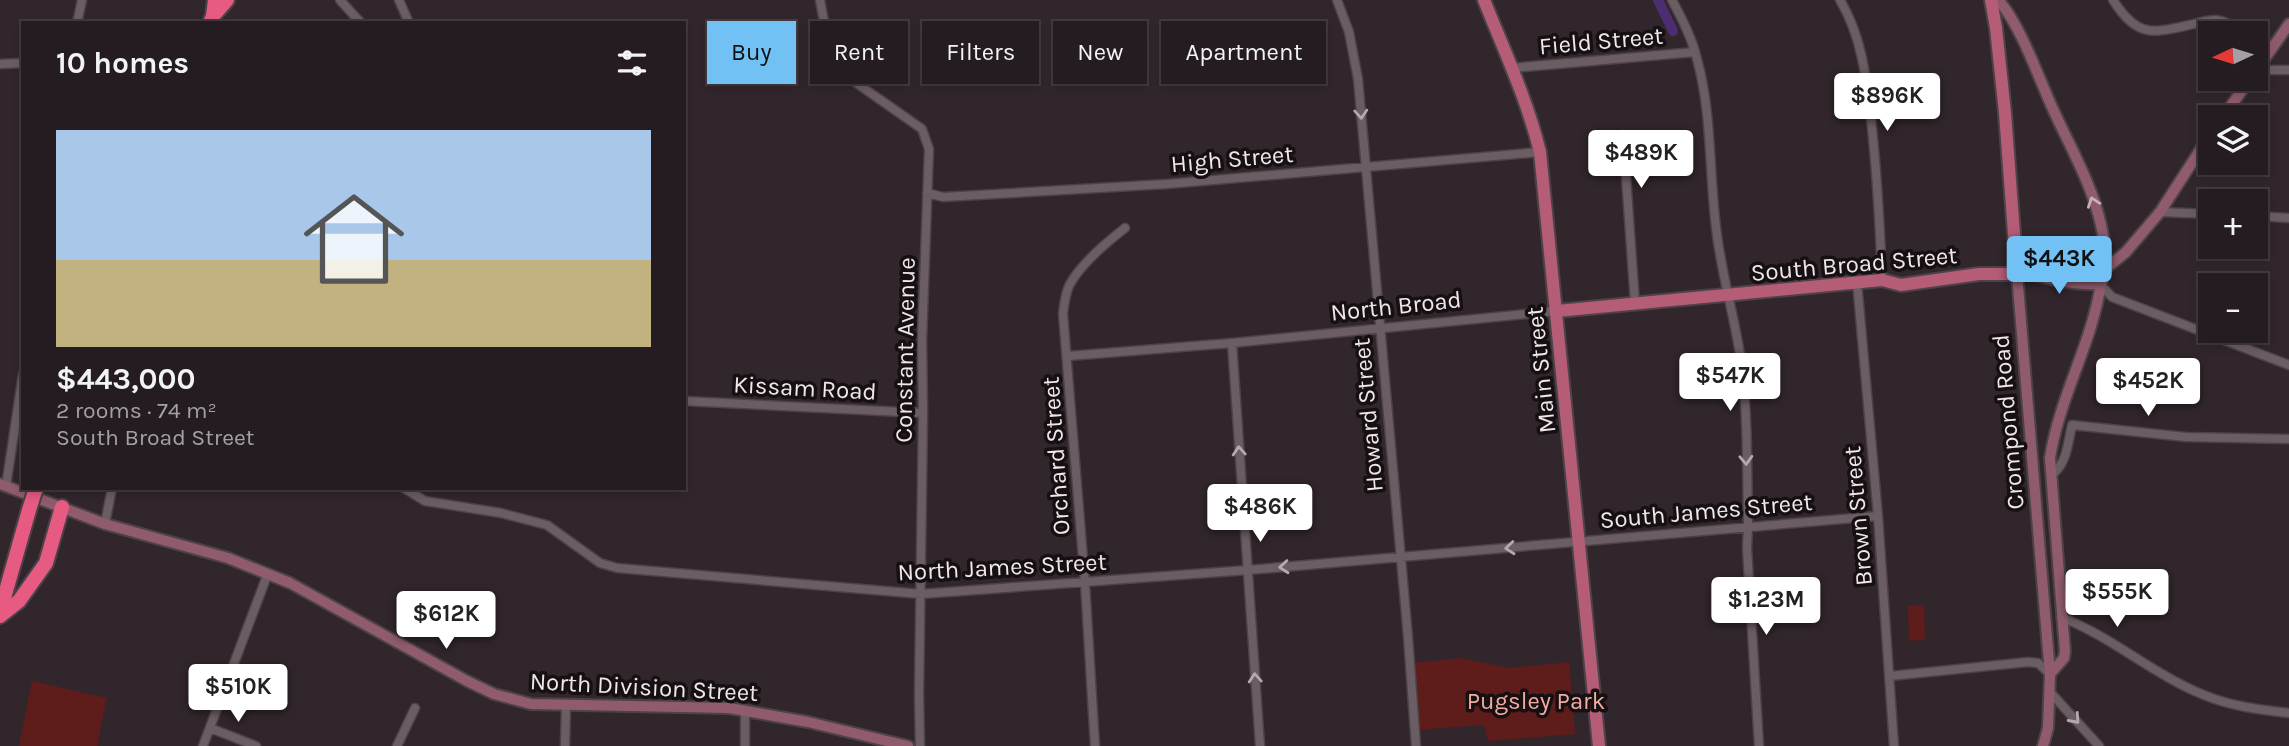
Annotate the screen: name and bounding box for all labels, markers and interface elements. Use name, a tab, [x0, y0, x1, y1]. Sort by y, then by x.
chip: Buy	[707, 21, 796, 84]
chip: Rent	[810, 21, 908, 84]
chip: Filters	[922, 21, 1039, 84]
chip: New	[1053, 21, 1147, 84]
chip: Apartment	[1161, 21, 1326, 84]
north arrow	[2198, 21, 2268, 91]
map controls	[2198, 21, 2268, 343]
street label: Field Street	[1538, 22, 1664, 60]
icon: filters	[613, 44, 651, 82]
text: 10 homes	[56, 45, 189, 81]
pin: $896K	[1838, 74, 1936, 133]
text: $896K	[1850, 82, 1924, 109]
button: layers	[2198, 105, 2268, 175]
one-way arrow	[1353, 109, 1368, 120]
pin: $489K	[1592, 130, 1690, 190]
text: $489K	[1604, 139, 1678, 166]
street label: High Street	[1170, 140, 1294, 178]
icon: home	[291, 176, 417, 302]
button: +	[2198, 189, 2268, 259]
one-way arrow	[2087, 197, 2101, 209]
pin: $443K	[2010, 236, 2108, 296]
street label: South Broad Street	[1750, 241, 1958, 287]
text: $443K	[2023, 245, 2095, 272]
street label: Constant Avenue	[889, 257, 921, 443]
button: −	[2198, 273, 2268, 343]
street label: North Broad	[1329, 285, 1463, 327]
street label: Main Street	[1520, 306, 1562, 434]
street label: Crompond Road	[1986, 333, 2030, 511]
street label: Howard Street	[1347, 337, 1389, 493]
pin: $547K	[1681, 354, 1779, 413]
pin: $452K	[2099, 358, 2197, 418]
text: $443,000	[56, 361, 196, 397]
text: $547K	[1695, 362, 1765, 389]
text: $452K	[2112, 367, 2184, 394]
street label: Kissam Road	[733, 370, 877, 406]
street label: Orchard Street	[1036, 376, 1076, 536]
text: 2 rooms · 74 m²	[56, 397, 217, 424]
text: South Broad Street	[56, 424, 254, 451]
one-way arrow	[1232, 445, 1247, 456]
street label: Brown Street	[1838, 445, 1878, 587]
one-way arrow	[1739, 455, 1754, 466]
pin: $486K	[1211, 484, 1309, 544]
street label: South James Street	[1599, 488, 1813, 534]
text: $486K	[1223, 493, 1297, 520]
one-way arrow	[1505, 540, 1516, 555]
street label: North James Street	[897, 548, 1107, 586]
one-way arrow	[1278, 559, 1289, 574]
pin: $555K	[2068, 570, 2166, 629]
pin: $1.23M	[1709, 578, 1823, 637]
text: $555K	[2081, 578, 2153, 605]
text: $1.23M	[1727, 586, 1805, 613]
pin: $612K	[397, 592, 495, 651]
text: $612K	[413, 600, 479, 627]
pin: $510K	[189, 664, 287, 724]
street label: North Division Street	[529, 667, 759, 707]
one-way arrow	[1248, 672, 1263, 683]
text: $510K	[204, 673, 272, 700]
park label: Pugsley Park	[1467, 687, 1605, 715]
one-way arrow	[2067, 711, 2079, 724]

